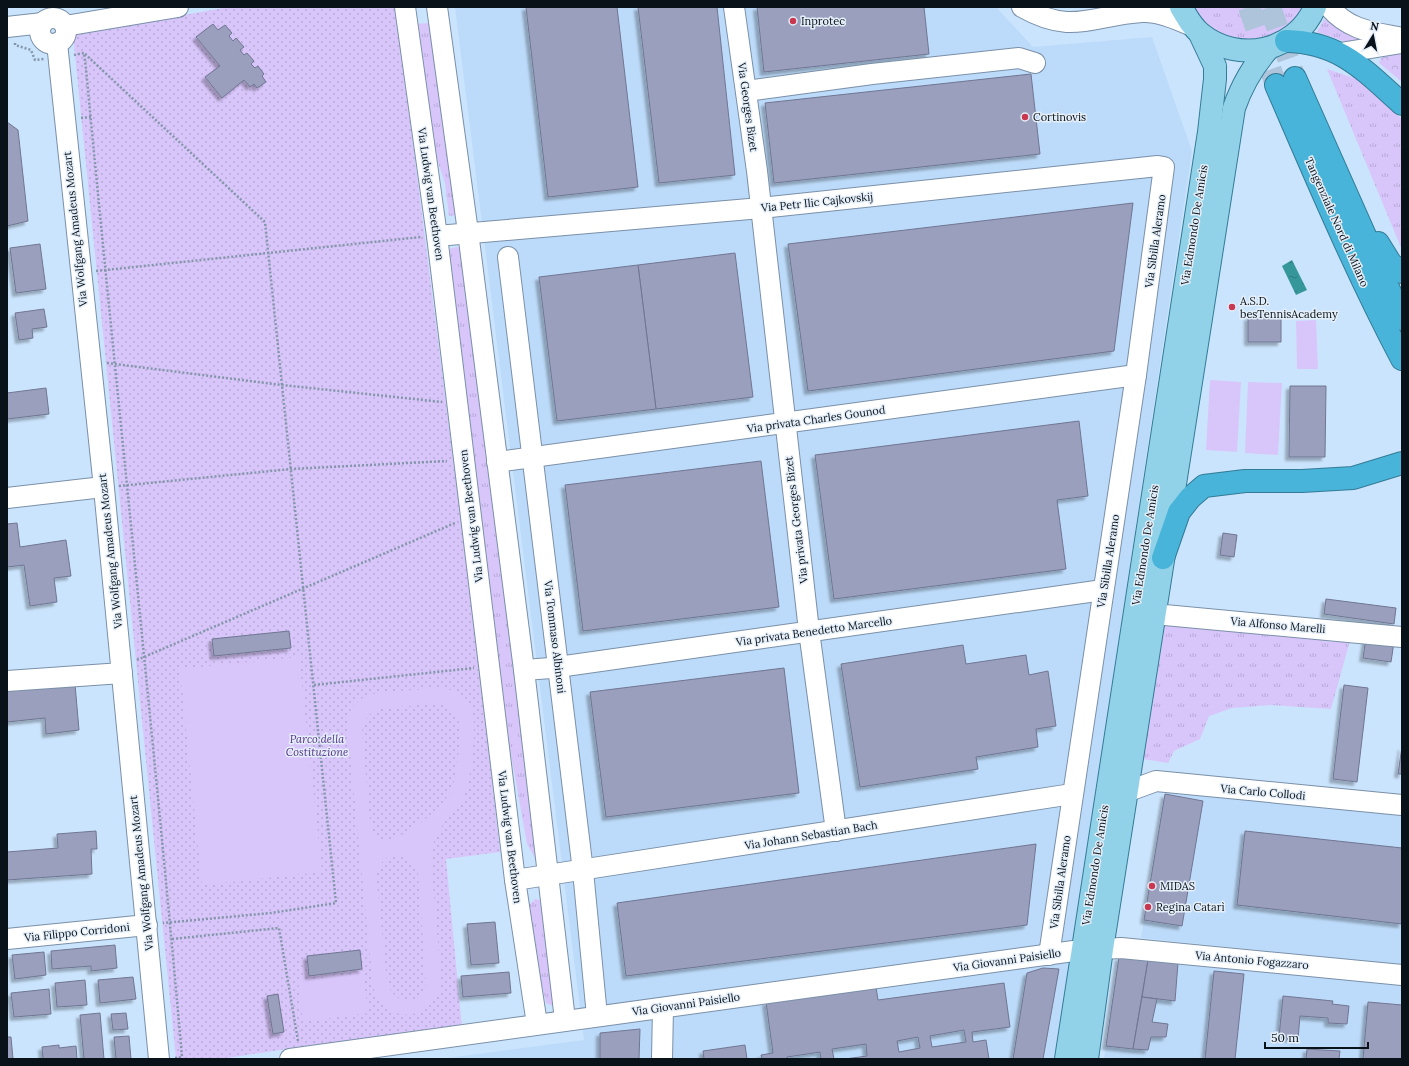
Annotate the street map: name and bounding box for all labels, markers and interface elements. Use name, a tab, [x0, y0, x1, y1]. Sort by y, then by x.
place label: Inprotec	[801, 14, 845, 28]
marker: Inprotec	[788, 16, 798, 26]
north arrow	[1353, 16, 1393, 56]
text: N	[1369, 19, 1381, 34]
street label: Via Georges Bizet	[735, 61, 761, 153]
place label: Cortinovis	[1033, 110, 1086, 124]
marker: Cortinovis	[1020, 112, 1030, 122]
street label: Via Ludwig van Beethoven	[415, 126, 447, 261]
street label: Via Wolfgang Amadeus Mozart	[60, 150, 90, 308]
street label: Tangenziale Nord di Milano	[1302, 155, 1372, 289]
street label: Via Edmondo De Amicis	[1177, 164, 1210, 287]
street label: Via Petr Ilic Cajkovskij	[759, 189, 874, 215]
street label: Via Sibilla Aleramo	[1141, 193, 1169, 290]
place label: A.S.D. besTennisAcademy	[1239, 294, 1338, 321]
marker: A.S.D. besTennisAcademy	[1227, 302, 1237, 312]
street label: Via privata Charles Gounod	[745, 402, 887, 436]
street label: Via Ludwig van Beethoven	[456, 448, 486, 584]
street label: Via privata Georges Bizet	[781, 455, 811, 585]
street label: Via Wolfgang Amadeus Mozart	[95, 472, 125, 630]
street label: Via Edmondo De Amicis	[1128, 484, 1161, 607]
street label: Via Sibilla Aleramo	[1094, 513, 1122, 610]
street label: Via Tommaso Albinoni	[541, 579, 569, 694]
street label: Via privata Benedetto Marcello	[734, 613, 893, 649]
street label: Via Alfonso Marelli	[1229, 614, 1326, 636]
park label: Parco della Costituzione	[286, 732, 348, 759]
street label: Via Ludwig van Beethoven	[495, 769, 525, 905]
street label: Via Carlo Collodi	[1219, 781, 1306, 803]
street label: Via Wolfgang Amadeus Mozart	[126, 794, 156, 952]
street label: Via Edmondo De Amicis	[1078, 804, 1111, 927]
street label: Via Johann Sebastian Bach	[742, 817, 879, 853]
street label: Via Sibilla Aleramo	[1046, 834, 1074, 931]
place label: MIDAS	[1160, 879, 1195, 893]
marker: MIDAS	[1147, 881, 1157, 891]
place label: Regina Catarì	[1156, 900, 1225, 914]
marker: Regina Catarì	[1143, 902, 1153, 912]
street label: Via Filippo Corridoni	[23, 920, 130, 945]
street label: Via Giovanni Paisiello	[951, 945, 1062, 975]
street label: Via Antonio Fogazzaro	[1194, 948, 1309, 972]
street label: Via Giovanni Paisiello	[630, 989, 741, 1019]
scale bar	[1265, 1024, 1368, 1050]
text: 50 m	[1271, 1030, 1299, 1045]

